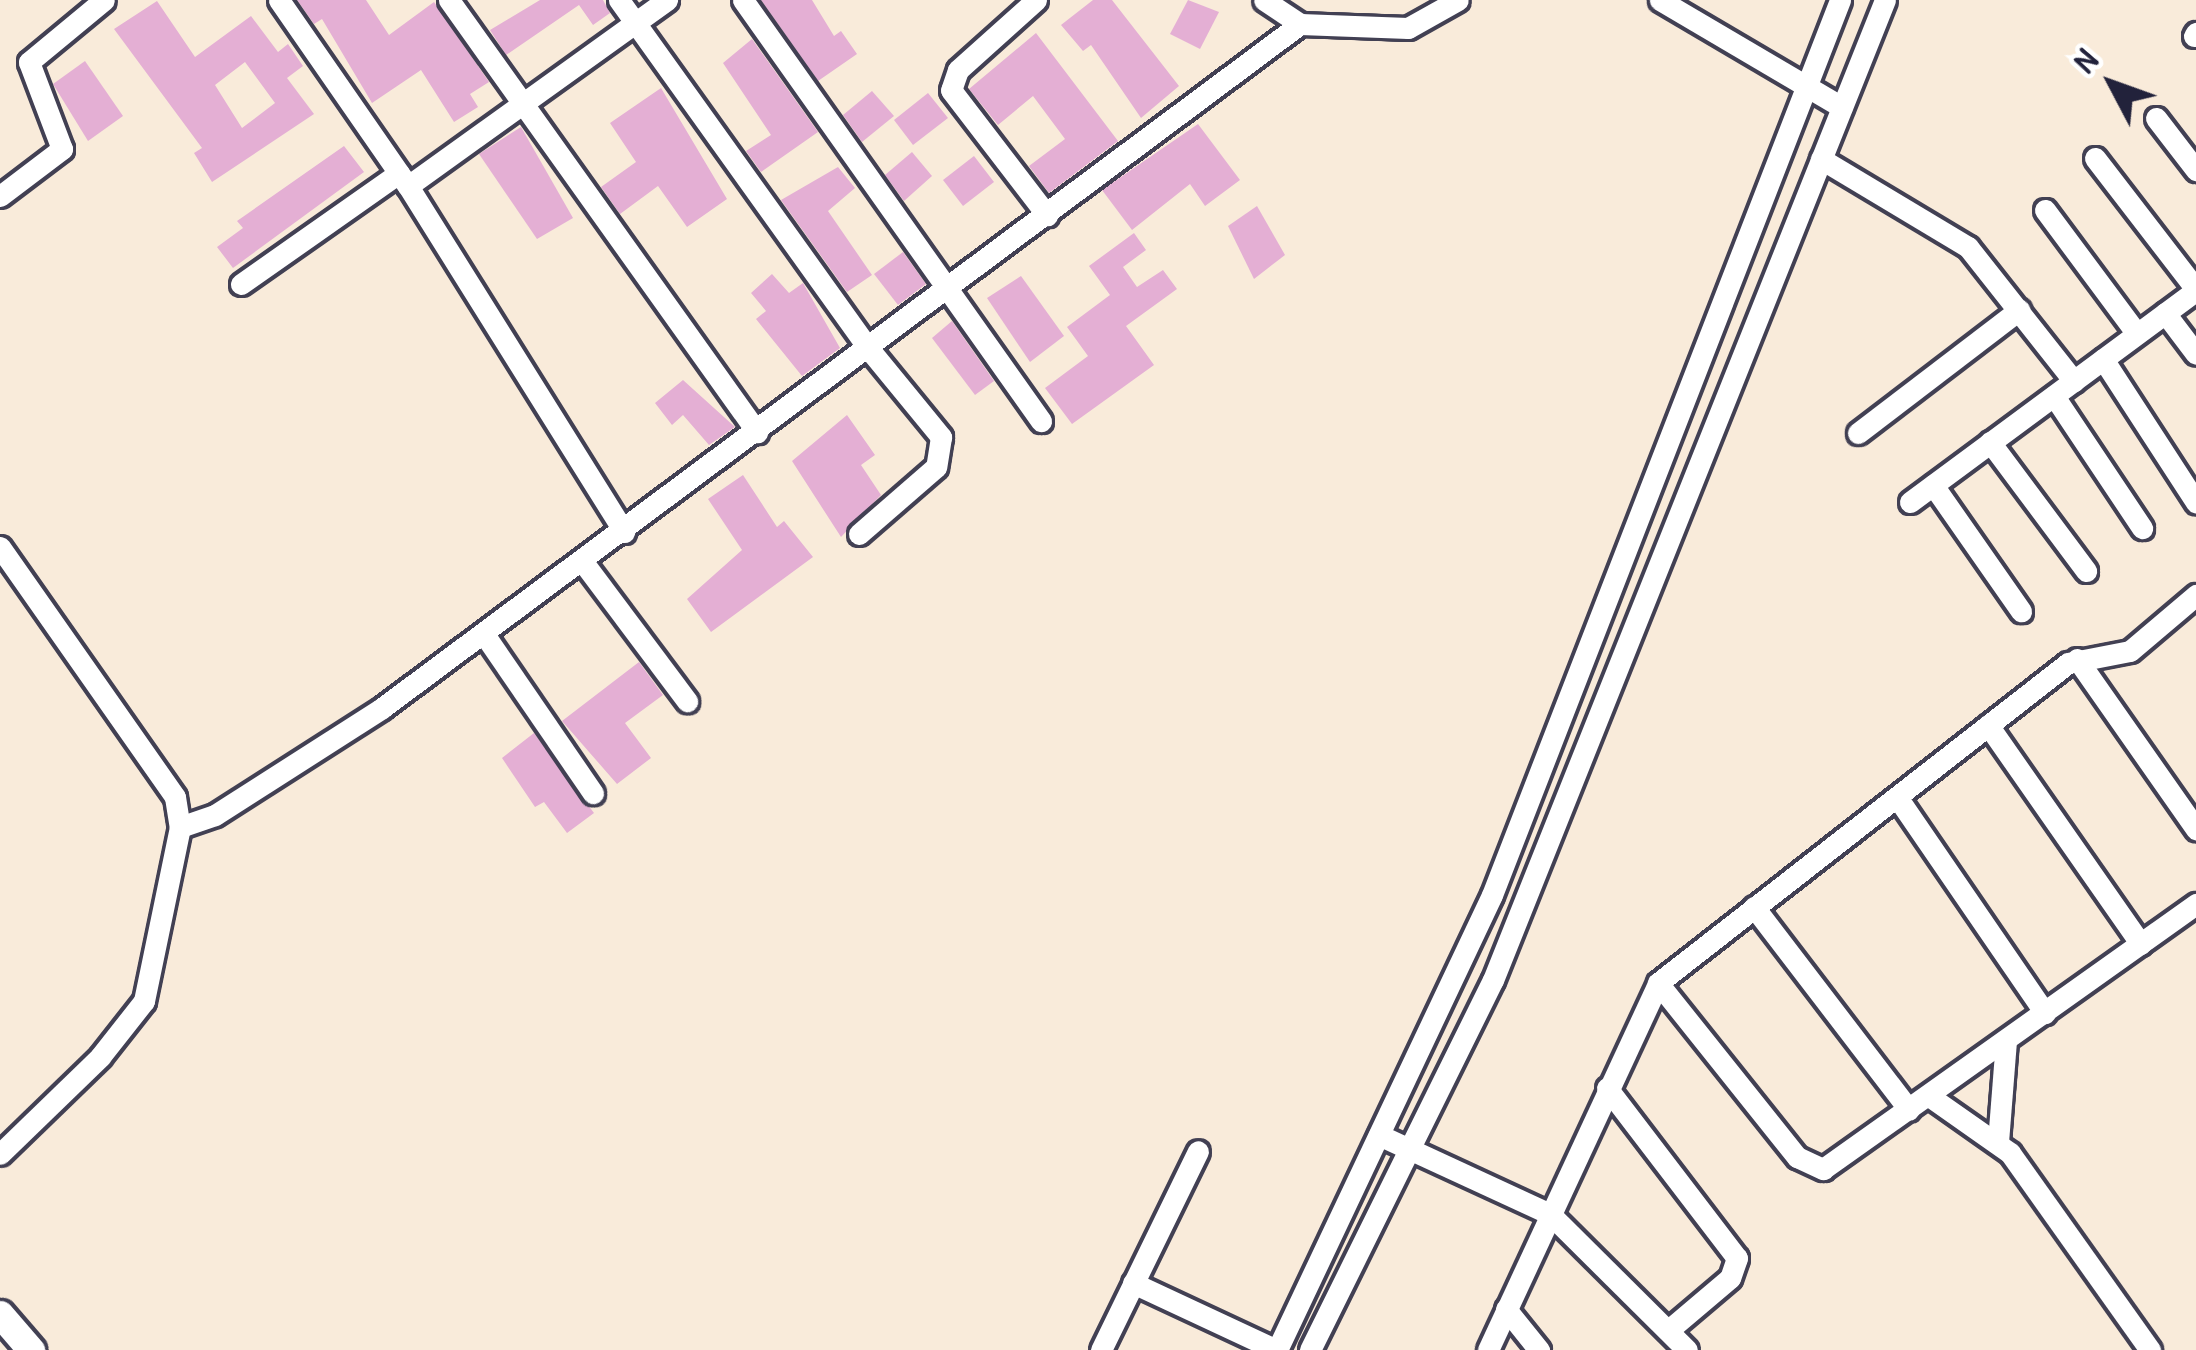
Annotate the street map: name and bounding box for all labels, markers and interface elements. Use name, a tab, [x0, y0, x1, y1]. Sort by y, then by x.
north arrow	[2052, 24, 2172, 144]
text: N	[2062, 39, 2107, 81]

